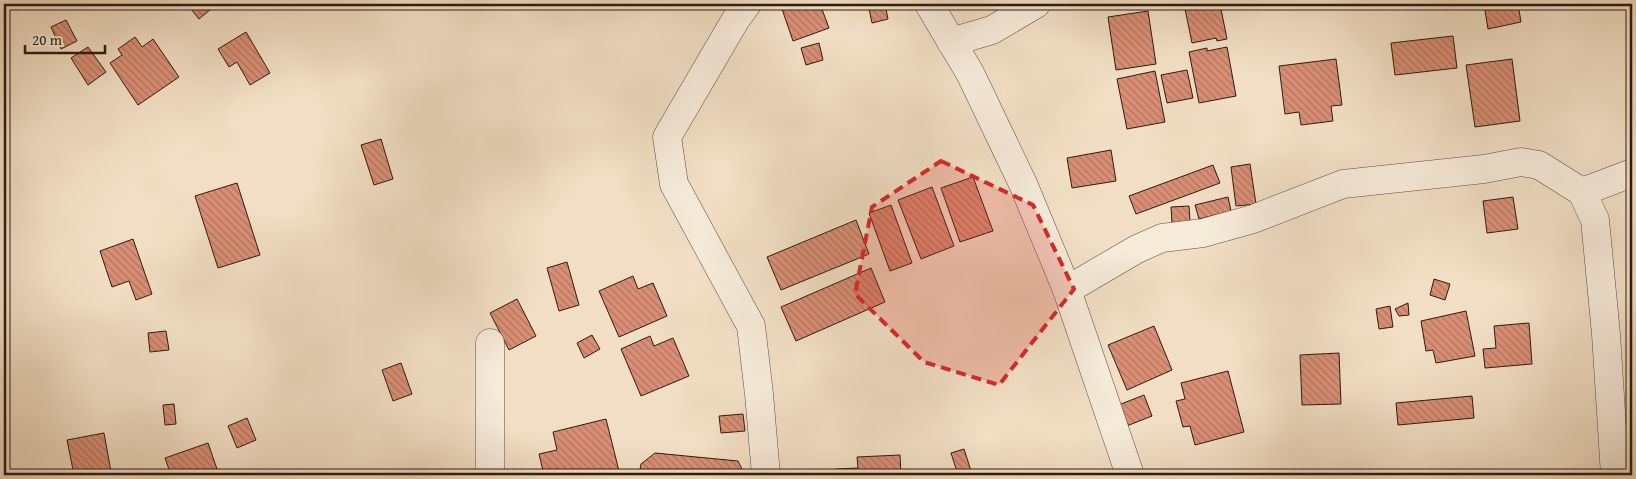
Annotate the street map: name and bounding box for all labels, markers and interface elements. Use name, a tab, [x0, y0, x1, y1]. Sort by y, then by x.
scale bar	[25, 22, 105, 54]
text: 20 m	[32, 29, 63, 50]

